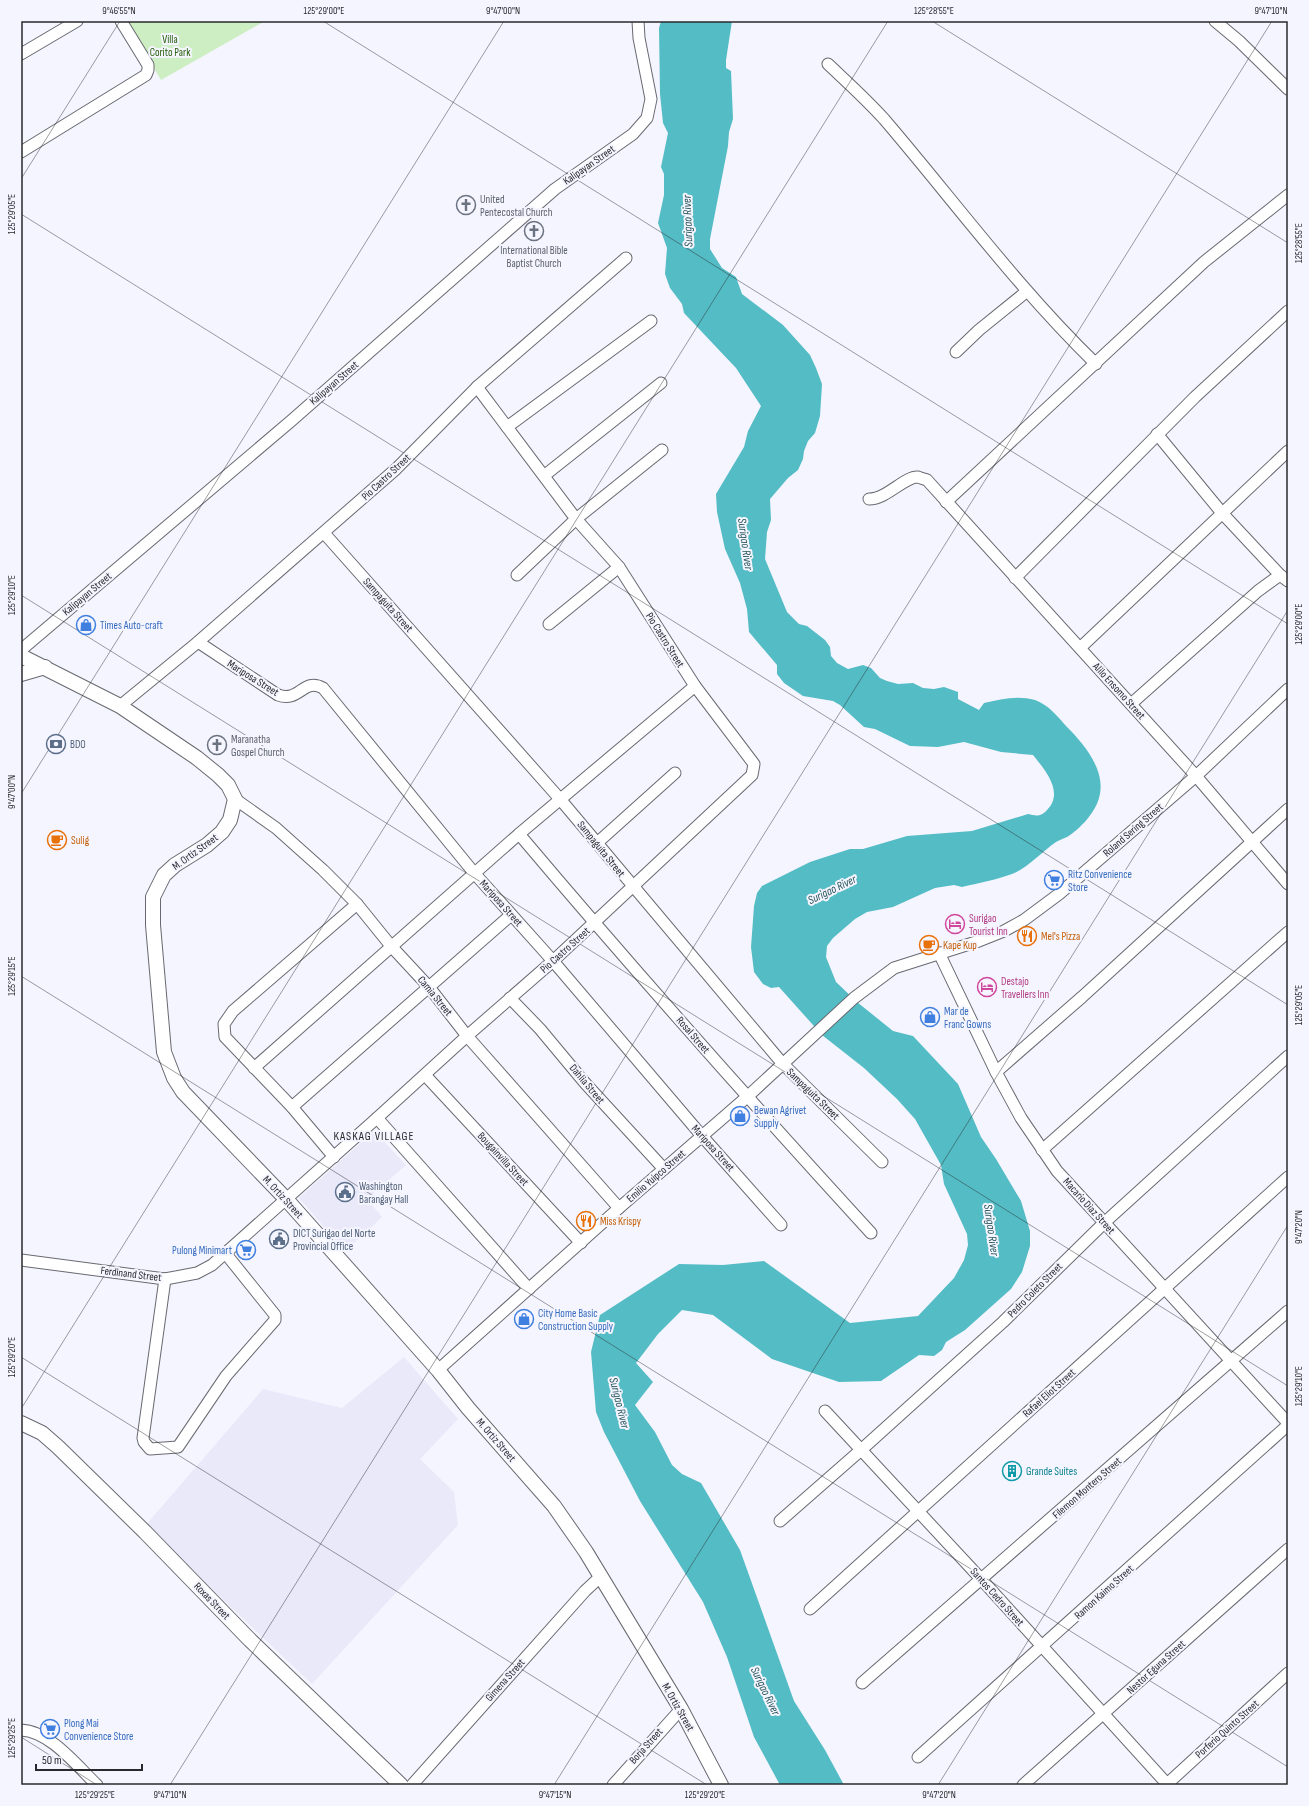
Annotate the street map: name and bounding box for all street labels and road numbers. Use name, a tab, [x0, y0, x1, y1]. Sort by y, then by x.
street label: Kalipayan Street	[561, 142, 618, 188]
street label: Kalipayan Street	[307, 358, 361, 408]
street label: Pio Castro Street	[359, 451, 414, 503]
street label: Kalipayan Street	[60, 569, 115, 618]
street label: Sampaguita Street	[360, 575, 416, 635]
street label: Pio Castro Street	[643, 610, 687, 670]
street label: Mariposa Street	[225, 657, 282, 699]
street label: Alilo Ensomo Street	[1089, 659, 1148, 723]
street label: Roland Sering Street	[1100, 800, 1166, 860]
street label: Sampaguita Street	[574, 818, 628, 880]
street label: M. Ortiz Street	[170, 831, 221, 873]
street label: Mariposa Street	[477, 877, 526, 929]
street label: Pio Castro Street	[538, 924, 593, 976]
street label: Camia Street	[415, 973, 455, 1019]
street label: Rosal Street	[673, 1014, 713, 1057]
street label: Dahlia Street	[567, 1062, 608, 1107]
street label: Sampaguita Street	[784, 1066, 843, 1123]
street label: Mariposa Street	[689, 1122, 738, 1174]
street label: Bougainvilla Street	[475, 1129, 532, 1189]
street label: Emilio Yuipco Street	[624, 1147, 688, 1205]
street label: M. Ortiz Street	[260, 1173, 306, 1221]
street label: Macario Diaz Street	[1060, 1175, 1118, 1237]
street label: Pedro Coleto Street	[1005, 1260, 1065, 1320]
street label: Ferdinand Street	[100, 1264, 163, 1284]
street label: Rafael Eliot Street	[1020, 1366, 1079, 1420]
street label: M. Ortiz Street	[474, 1416, 519, 1465]
street label: Filemon Montero Street	[1050, 1454, 1125, 1521]
street label: Ramon Kaimo Street	[1072, 1562, 1137, 1622]
street label: Santos Cedro Street	[967, 1565, 1027, 1629]
street label: Roxas Street	[191, 1580, 233, 1623]
street label: Nestor Eguna Street	[1124, 1637, 1188, 1697]
street label: Gimena Street	[482, 1656, 528, 1704]
street label: M. Ortiz Street	[659, 1681, 697, 1734]
street label: Porferio Quinto Street	[1193, 1697, 1262, 1761]
street label: Borja Street	[627, 1725, 666, 1767]

